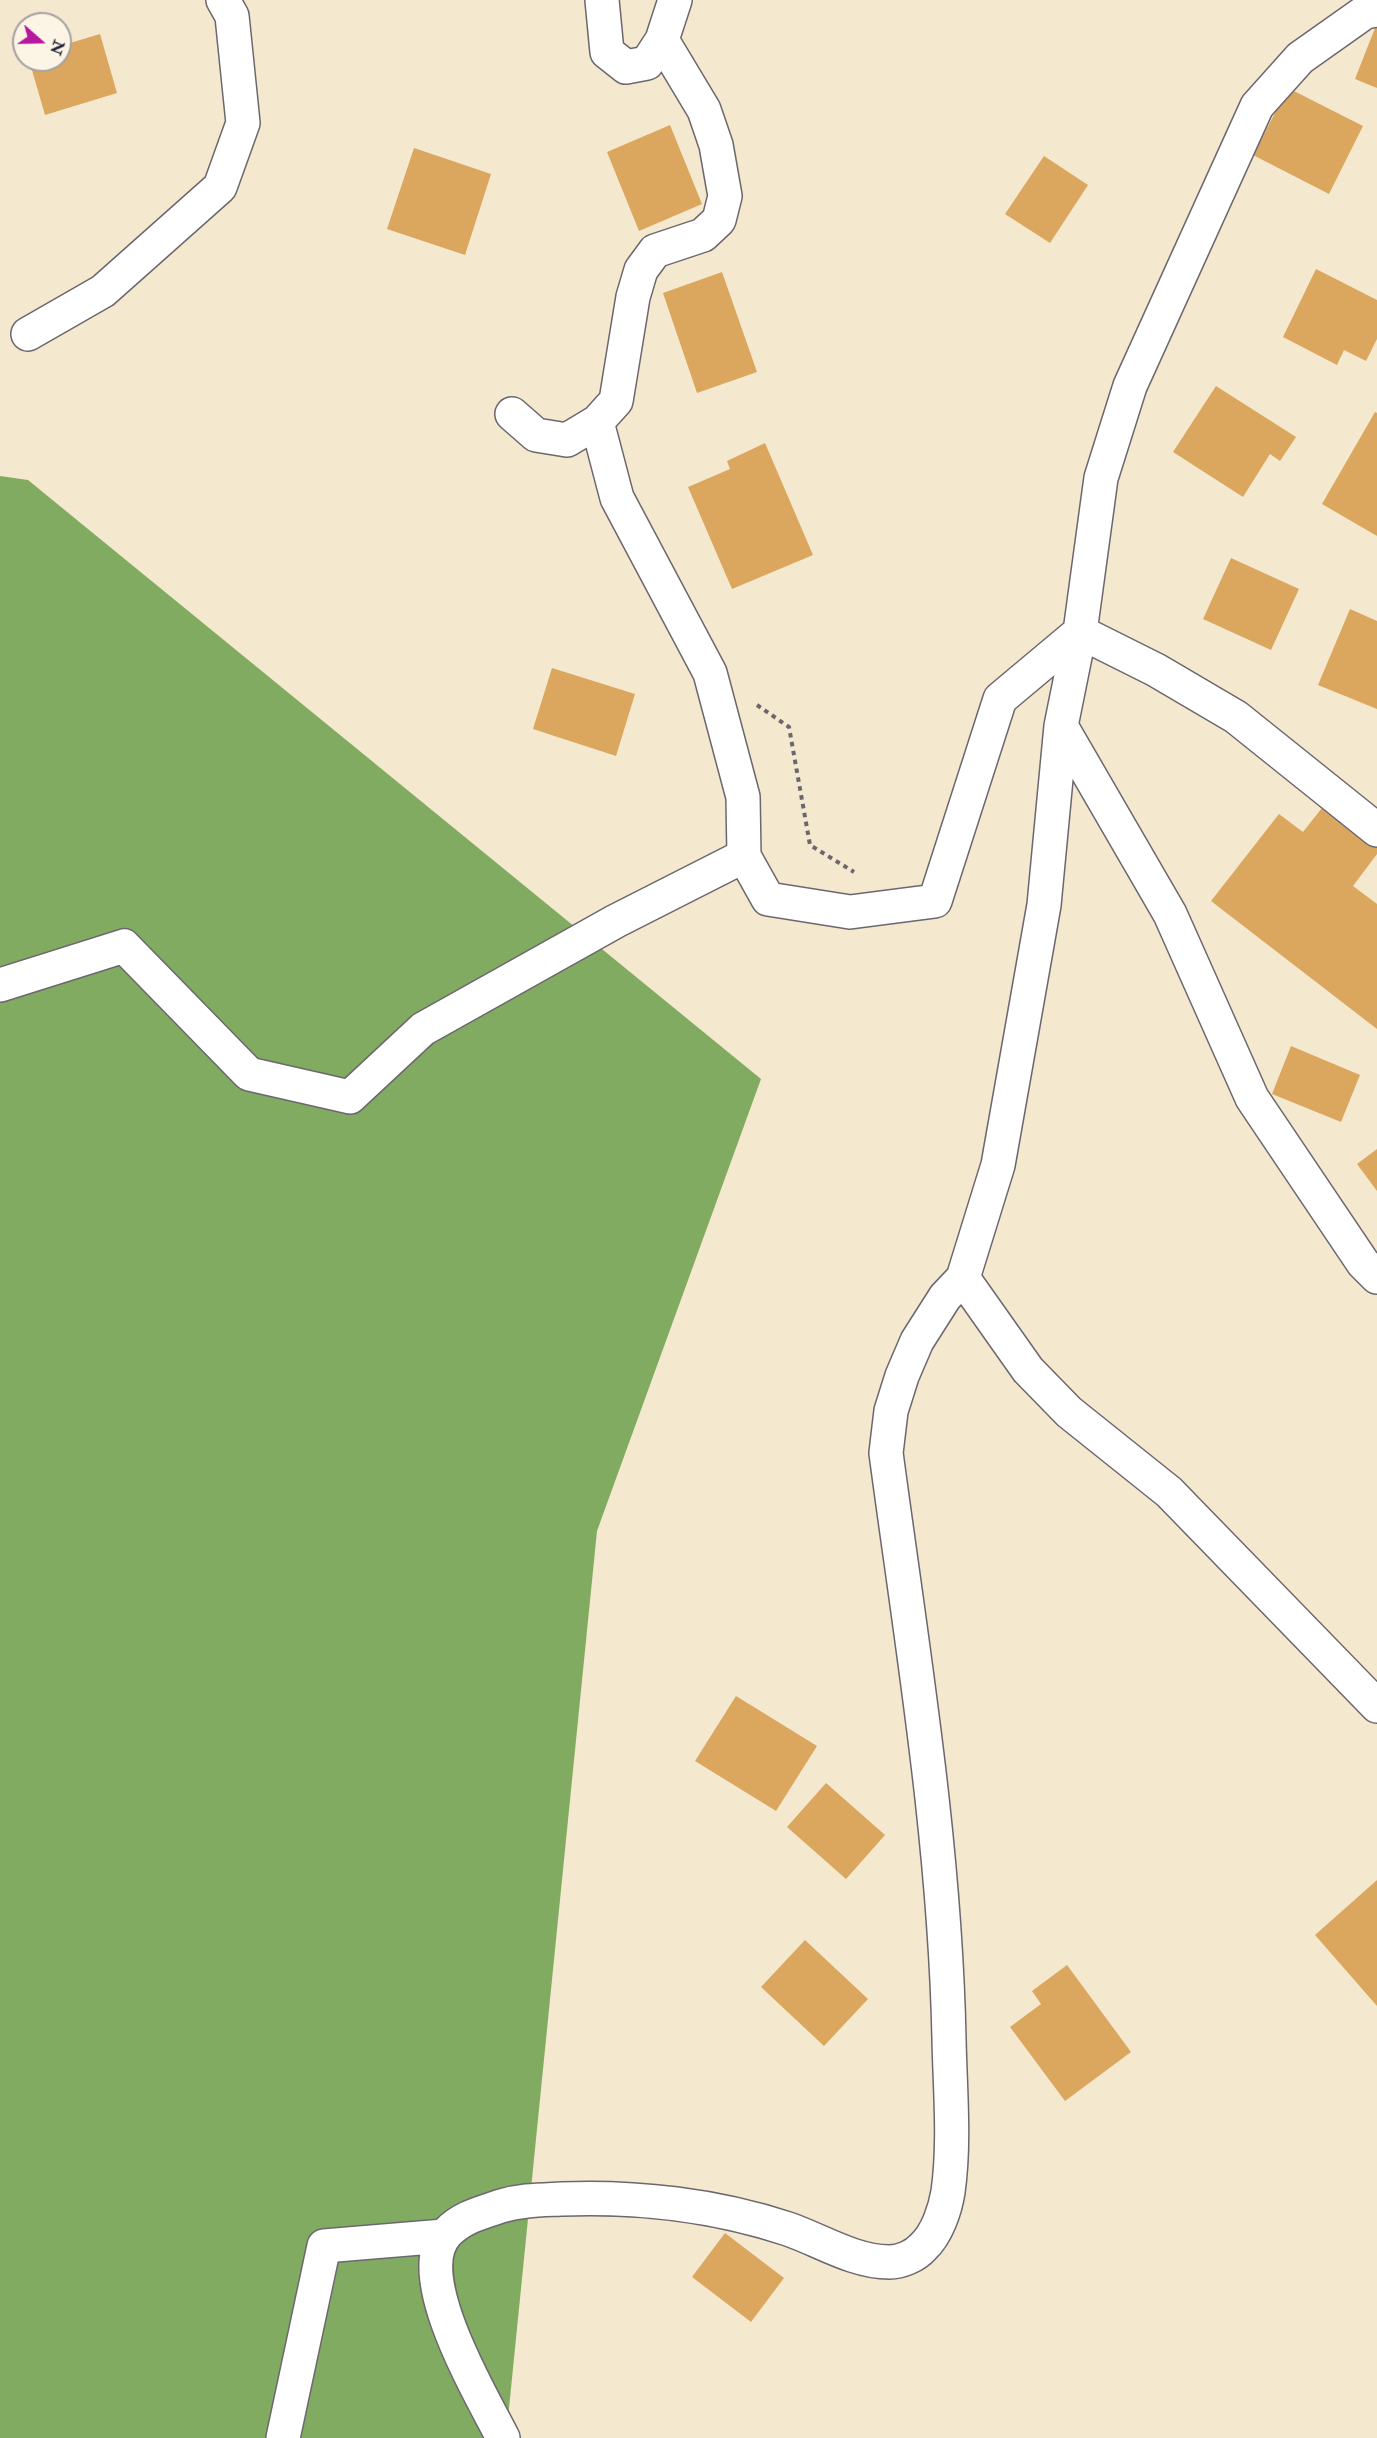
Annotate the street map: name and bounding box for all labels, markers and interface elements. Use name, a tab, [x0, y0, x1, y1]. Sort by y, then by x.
north arrow	[12, 12, 72, 72]
text: N	[45, 37, 69, 58]

